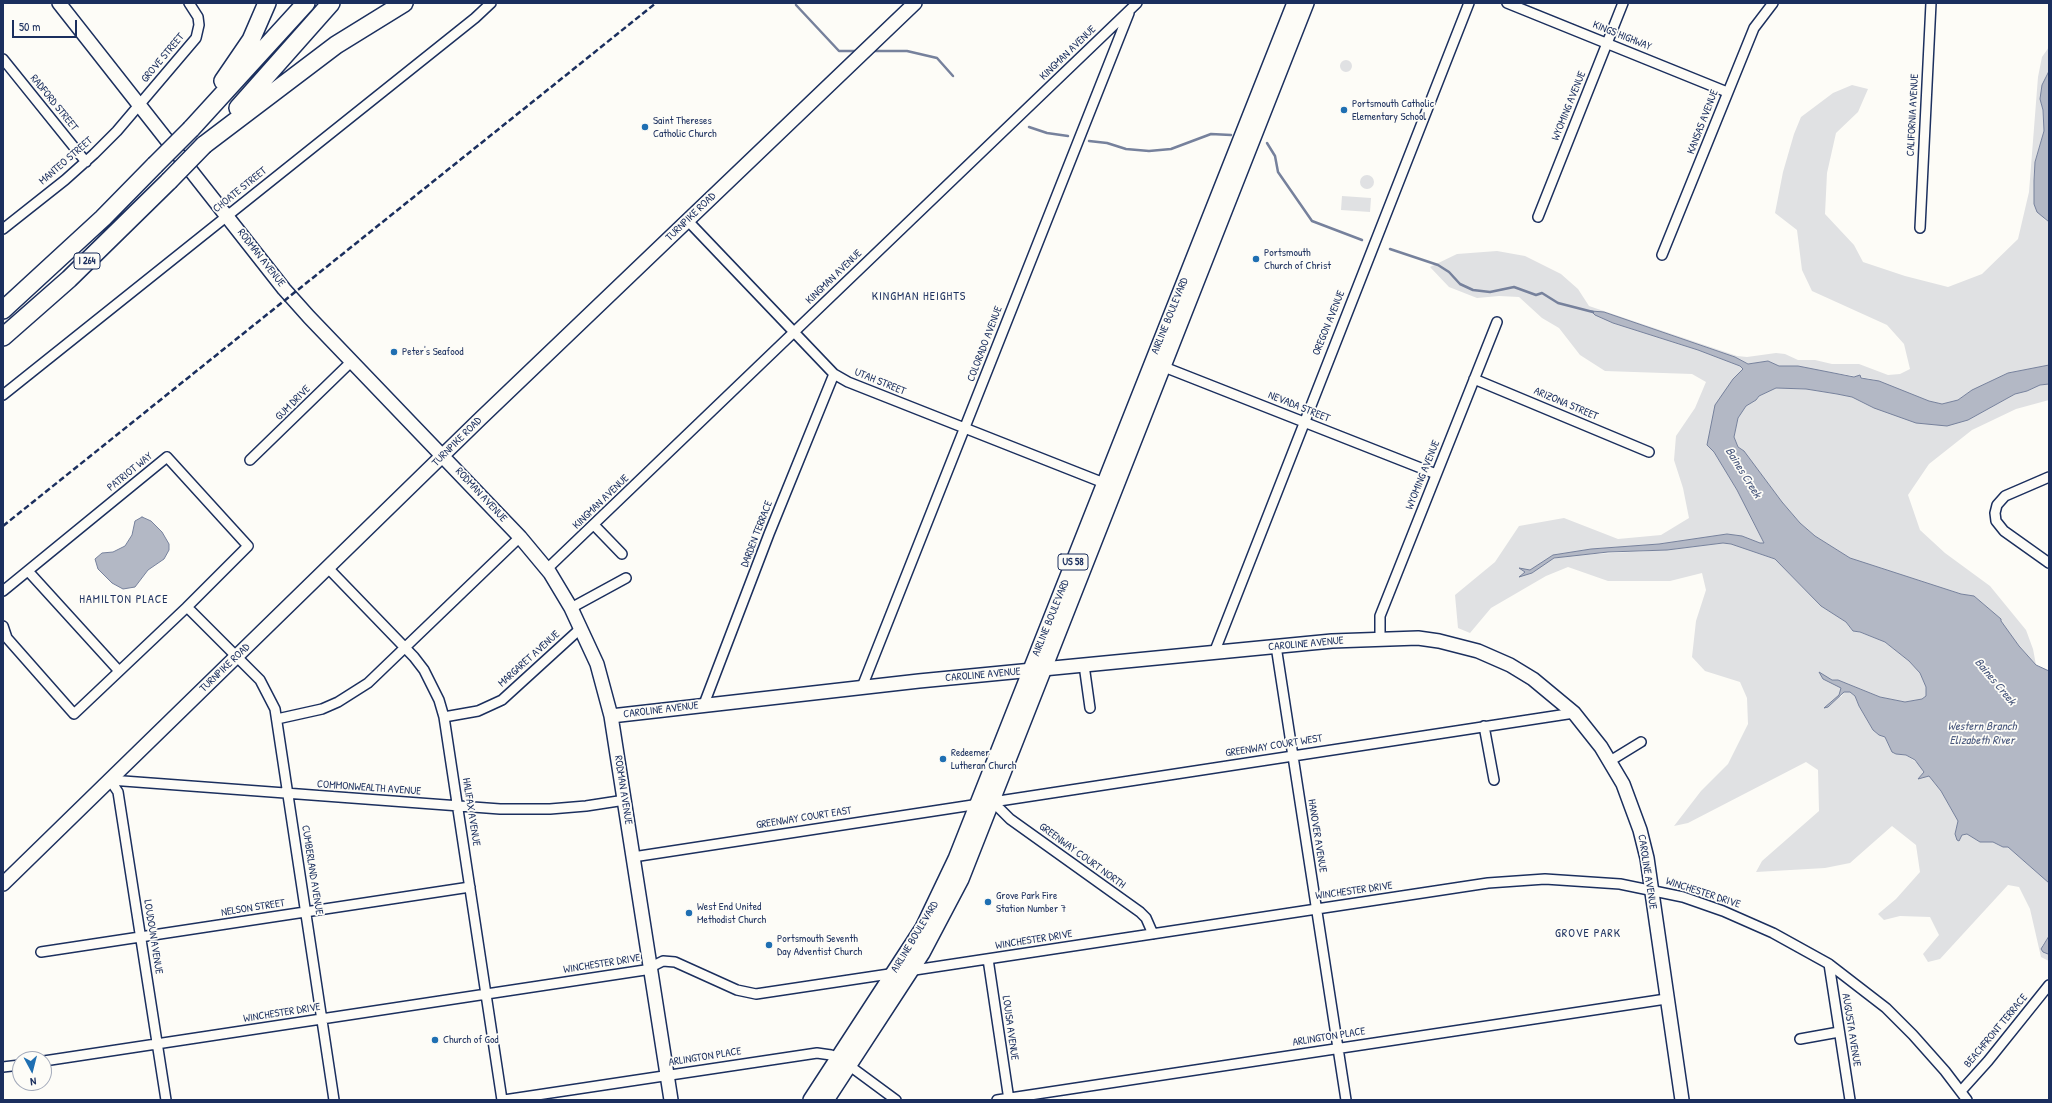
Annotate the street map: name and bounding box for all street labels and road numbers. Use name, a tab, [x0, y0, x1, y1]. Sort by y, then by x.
street label: KINGS HIGHWAY	[1591, 18, 1653, 54]
street label: KINGMAN AVENUE	[1037, 23, 1099, 83]
street label: GROVE STREET	[139, 31, 187, 85]
street label: WYOMING AVENUE	[1549, 69, 1589, 143]
street label: RADFORD STREET	[27, 72, 81, 134]
street label: CALIFORNIA AVENUE	[1904, 73, 1922, 157]
street label: KANSAS AVENUE	[1685, 88, 1721, 156]
street label: MANTEO STREET	[37, 134, 95, 188]
street label: CHOATE STREET	[210, 164, 270, 216]
street label: TURNPIKE ROAD	[663, 190, 719, 244]
street label: RODMAN AVENUE	[234, 226, 288, 290]
street label: KINGMAN AVENUE	[803, 247, 865, 307]
road number: I 264	[74, 253, 100, 269]
street label: AIRLINE BOULEVARD	[1149, 276, 1191, 356]
street label: OREGON AVENUE	[1310, 289, 1348, 357]
street label: COLORADO AVENUE	[965, 304, 1005, 384]
street label: UTAH STREET	[852, 366, 908, 398]
street label: GUM DRIVE	[273, 383, 313, 423]
street label: ARIZONA STREET	[1532, 385, 1600, 423]
street label: NEVADA STREET	[1266, 389, 1332, 425]
street label: TURNPIKE ROAD	[429, 414, 485, 470]
street label: WYOMING AVENUE	[1403, 438, 1443, 512]
street label: PATRIOT WAY	[105, 450, 155, 494]
street label: RODMAN AVENUE	[452, 465, 510, 525]
street label: KINGMAN AVENUE	[570, 472, 632, 532]
street label: DARDEN TERRACE	[738, 499, 776, 569]
road number: US 58	[1058, 554, 1088, 570]
street label: AIRLINE BOULEVARD	[1030, 578, 1072, 658]
street label: MARGARET AVENUE	[496, 628, 562, 690]
street label: CAROLINE AVENUE	[1268, 634, 1344, 654]
street label: TURNPIKE ROAD	[197, 641, 253, 695]
street label: CAROLINE AVENUE	[945, 665, 1021, 685]
street label: CAROLINE AVENUE	[623, 699, 699, 721]
street label: GREENWAY COURT WEST	[1225, 732, 1323, 760]
street label: RODMAN AVENUE	[611, 754, 635, 826]
street label: HALIFAX AVENUE	[459, 777, 483, 847]
street label: COMMONWEALTH AVENUE	[317, 778, 421, 798]
street label: HANOVER AVENUE	[1305, 798, 1329, 874]
street label: GREENWAY COURT EAST	[755, 804, 853, 832]
street label: GREENWAY COURT NORTH	[1036, 820, 1128, 892]
street label: CUMBERLAND AVENUE	[298, 824, 326, 916]
street label: CAROLINE AVENUE	[1635, 834, 1659, 910]
street label: WINCHESTER DRIVE	[1664, 875, 1742, 911]
street label: WINCHESTER DRIVE	[1315, 879, 1393, 903]
street label: NELSON STREET	[220, 896, 286, 920]
street label: LOUDOUN AVENUE	[141, 899, 165, 975]
street label: AIRLINE BOULEVARD	[888, 899, 942, 975]
street label: WINCHESTER DRIVE	[995, 927, 1073, 953]
street label: WINCHESTER DRIVE	[563, 951, 641, 977]
street label: AUGUSTA AVENUE	[1839, 992, 1863, 1068]
street label: BEACHFRONT TERRACE	[1961, 992, 2031, 1070]
street label: LOUISA AVENUE	[999, 995, 1021, 1061]
street label: WINCHESTER DRIVE	[243, 1000, 321, 1026]
street label: ARLINGTON PLACE	[1292, 1025, 1366, 1049]
street label: ARLINGTON PLACE	[668, 1045, 742, 1069]

